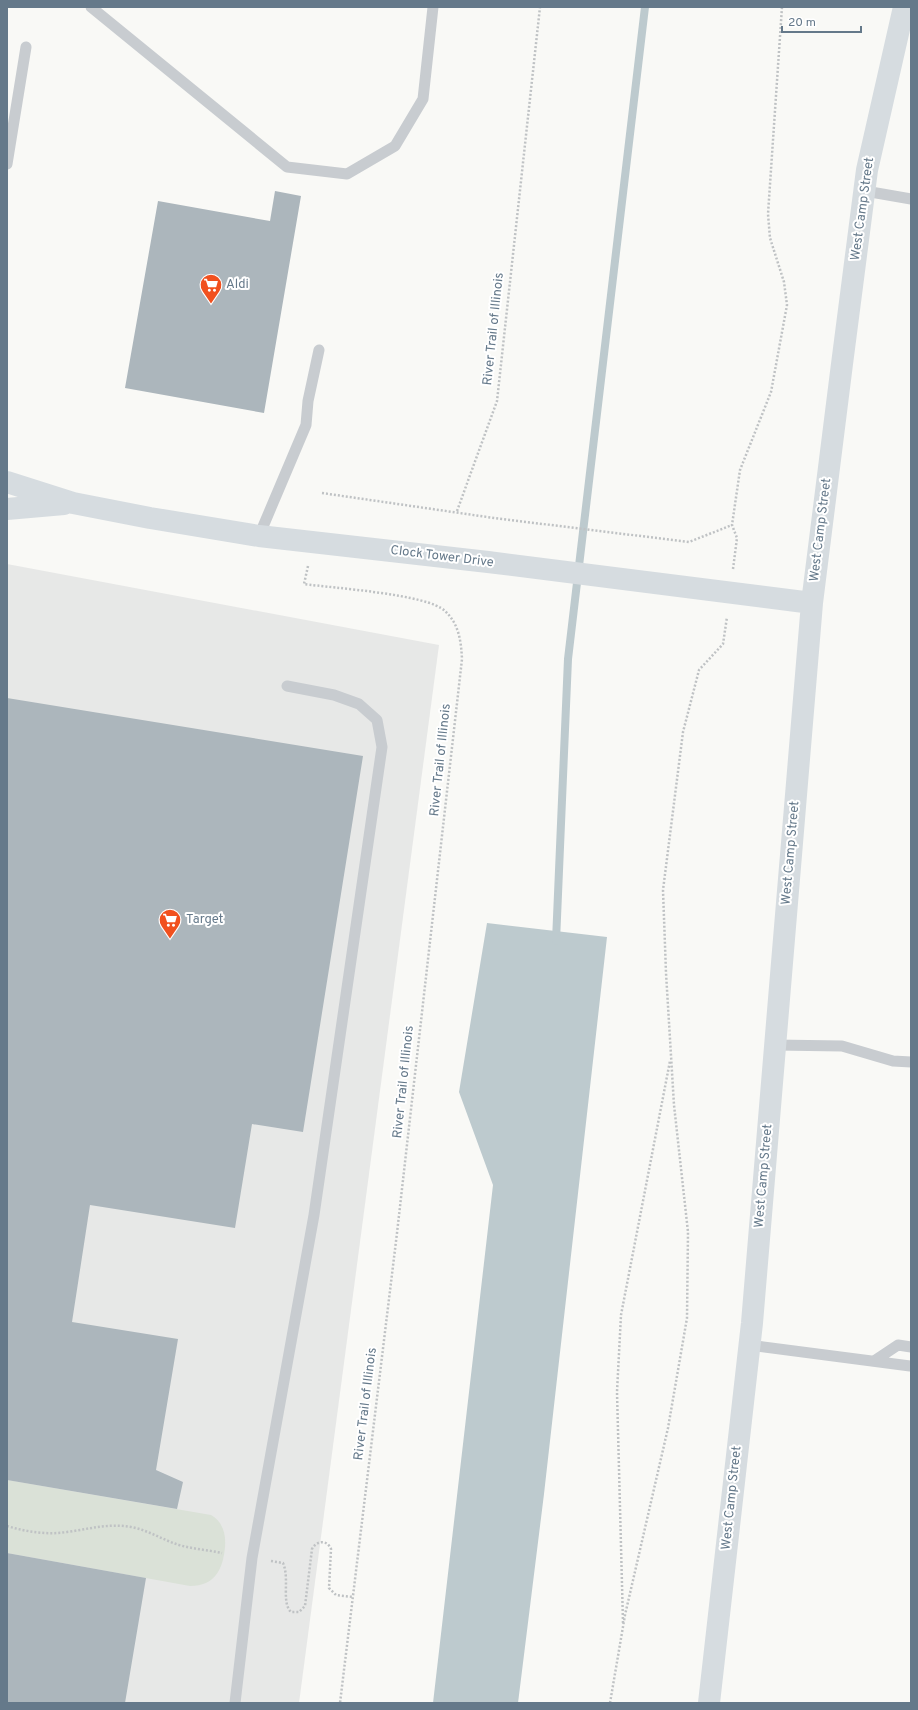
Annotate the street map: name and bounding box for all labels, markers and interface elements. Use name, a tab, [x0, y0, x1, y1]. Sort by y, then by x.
scale bar	[782, 8, 861, 34]
text: 20 m	[788, 15, 816, 31]
street label: West Camp Street	[848, 156, 878, 262]
supermarket icon: Aldi	[198, 272, 224, 305]
street label: River Trail of Illinois	[480, 272, 508, 386]
place label: Aldi	[226, 277, 249, 293]
street label: West Camp Street	[807, 477, 835, 583]
street label: Clock Tower Drive	[389, 543, 495, 571]
street label: River Trail of Illinois	[427, 703, 455, 817]
street label: West Camp Street	[778, 800, 804, 906]
supermarket icon: Target	[157, 907, 183, 940]
place label: Target	[186, 912, 224, 928]
street label: River Trail of Illinois	[390, 1025, 418, 1139]
street label: West Camp Street	[751, 1123, 777, 1229]
street label: River Trail of Illinois	[351, 1347, 381, 1461]
street label: West Camp Street	[719, 1445, 745, 1551]

